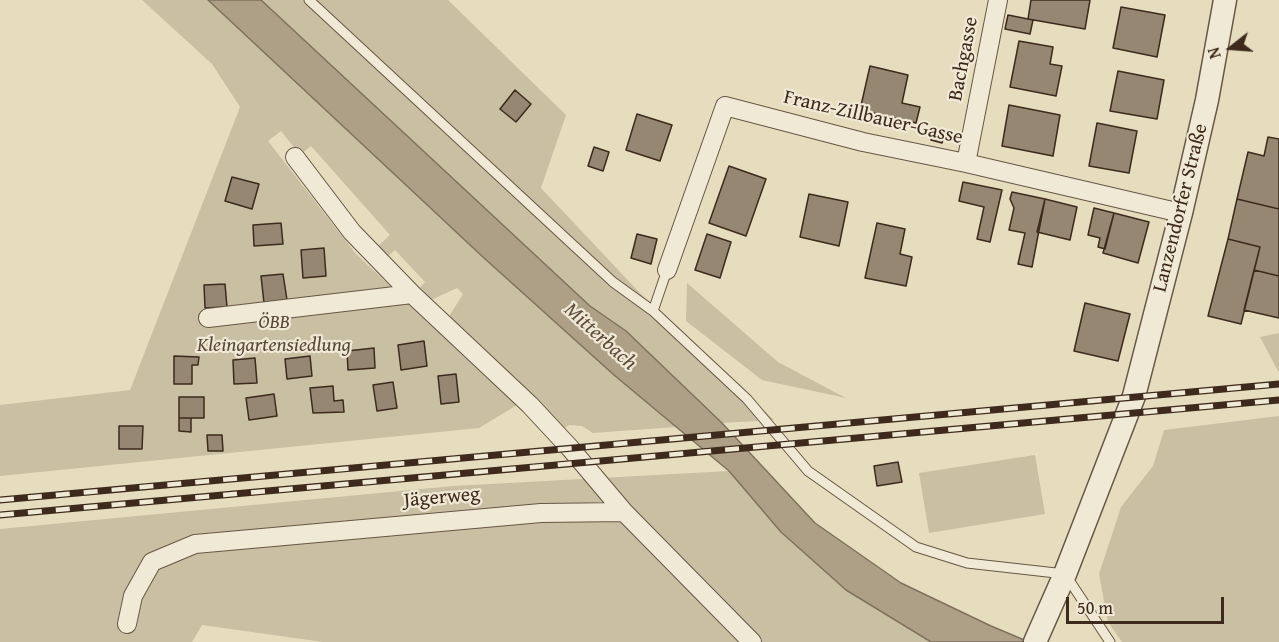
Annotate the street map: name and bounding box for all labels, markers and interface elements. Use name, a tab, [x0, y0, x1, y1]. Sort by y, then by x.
street label: Bachgasse	[944, 15, 984, 103]
north arrow	[1201, 18, 1261, 78]
text: N	[1201, 45, 1227, 62]
street label: Franz-Zillbauer-Gasse	[781, 86, 965, 150]
street label: Lanzendorfer Straße	[1148, 121, 1214, 295]
water label: Mitterbach	[558, 298, 642, 376]
park label: ÖBB Kleingartensiedlung	[197, 311, 351, 358]
street label: Jägerweg	[403, 483, 481, 513]
scale bar	[1069, 585, 1226, 623]
text: 50 m	[1077, 594, 1113, 621]

